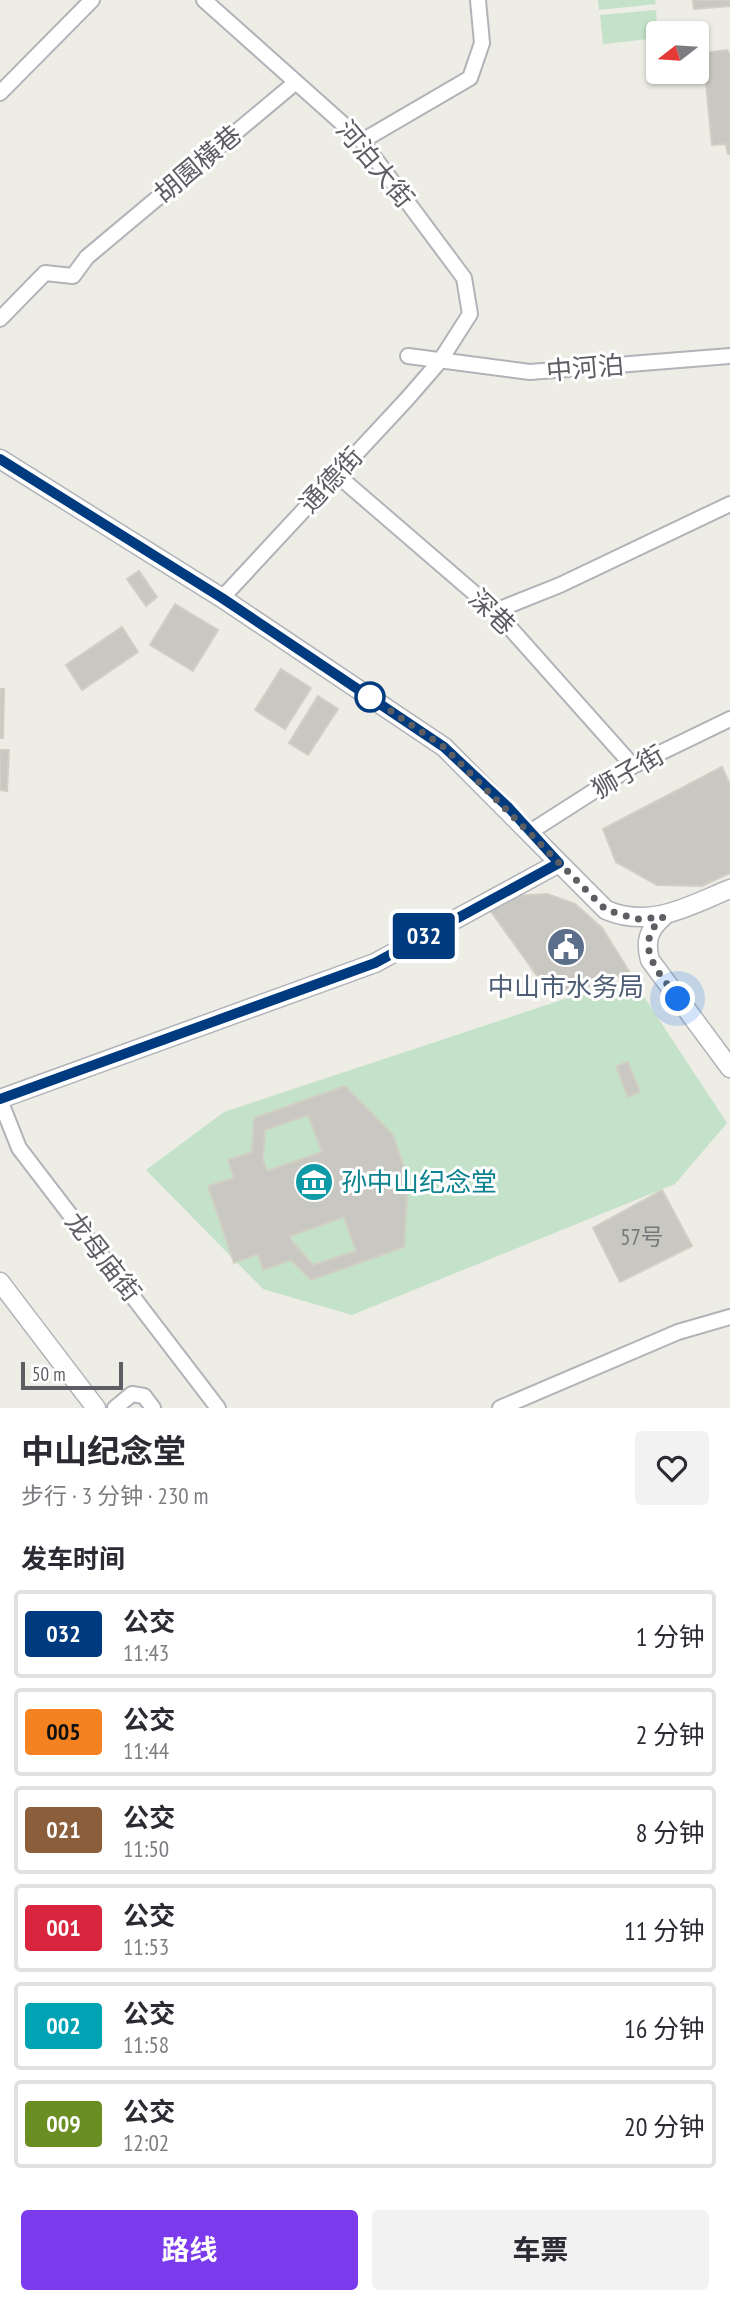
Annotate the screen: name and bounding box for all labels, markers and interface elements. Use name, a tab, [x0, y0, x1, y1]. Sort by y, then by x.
north arrow	[646, 21, 709, 84]
map controls	[646, 21, 709, 84]
street label: 河泊大街	[329, 113, 421, 214]
street label: 胡園橫巷	[147, 118, 248, 210]
street label: 中河泊	[545, 348, 625, 387]
street label: 通德街	[292, 440, 369, 519]
street label: 深巷	[462, 582, 523, 642]
unlabelled marker	[355, 682, 385, 712]
street label: 狮子街	[586, 738, 670, 805]
line badge: 032	[384, 913, 464, 959]
text: 032	[407, 920, 441, 951]
public building icon: 中山市水务局	[545, 926, 587, 968]
place label: 中山市水务局	[488, 970, 644, 1003]
your location	[660, 981, 695, 1016]
museum icon: 孙中山纪念堂	[293, 1161, 335, 1203]
place label: 孙中山纪念堂	[341, 1165, 497, 1198]
street label: 龙母庙街	[58, 1206, 148, 1308]
house number: 57号	[620, 1222, 664, 1251]
scale bar	[21, 1359, 122, 1391]
text: 50 m	[32, 1362, 66, 1386]
text: 中山纪念堂	[21, 1429, 186, 1472]
button: heart	[635, 1431, 709, 1505]
text: 步行 · 3 分钟 · 230 m	[21, 1481, 208, 1510]
text: 发车时间	[21, 1542, 125, 1575]
text: 公交	[123, 1605, 175, 1638]
text: 032	[46, 1618, 81, 1649]
text: 1 分钟	[636, 1620, 705, 1653]
text: 11:43	[123, 1638, 169, 1667]
text: 公交	[123, 1703, 175, 1736]
text: 005	[46, 1716, 81, 1747]
text: 2 分钟	[636, 1718, 705, 1751]
text: 11:44	[123, 1736, 169, 1765]
text: 公交	[123, 1801, 175, 1834]
text: 021	[46, 1814, 81, 1845]
text: 8 分钟	[636, 1816, 705, 1849]
text: 11:50	[123, 1834, 169, 1863]
text: 公交	[123, 1899, 175, 1932]
text: 001	[46, 1912, 81, 1943]
text: 11 分钟	[624, 1914, 705, 1947]
text: 11:53	[123, 1932, 169, 1961]
text: 公交	[123, 1997, 175, 2030]
text: 002	[46, 2010, 81, 2041]
text: 16 分钟	[624, 2012, 705, 2045]
text: 11:58	[123, 2030, 169, 2059]
text: 公交	[123, 2095, 175, 2128]
text: 009	[46, 2108, 81, 2139]
text: 20 分钟	[624, 2110, 705, 2143]
text: 12:02	[123, 2128, 169, 2157]
button: 路线	[21, 2210, 358, 2290]
button: 车票	[372, 2210, 709, 2290]

